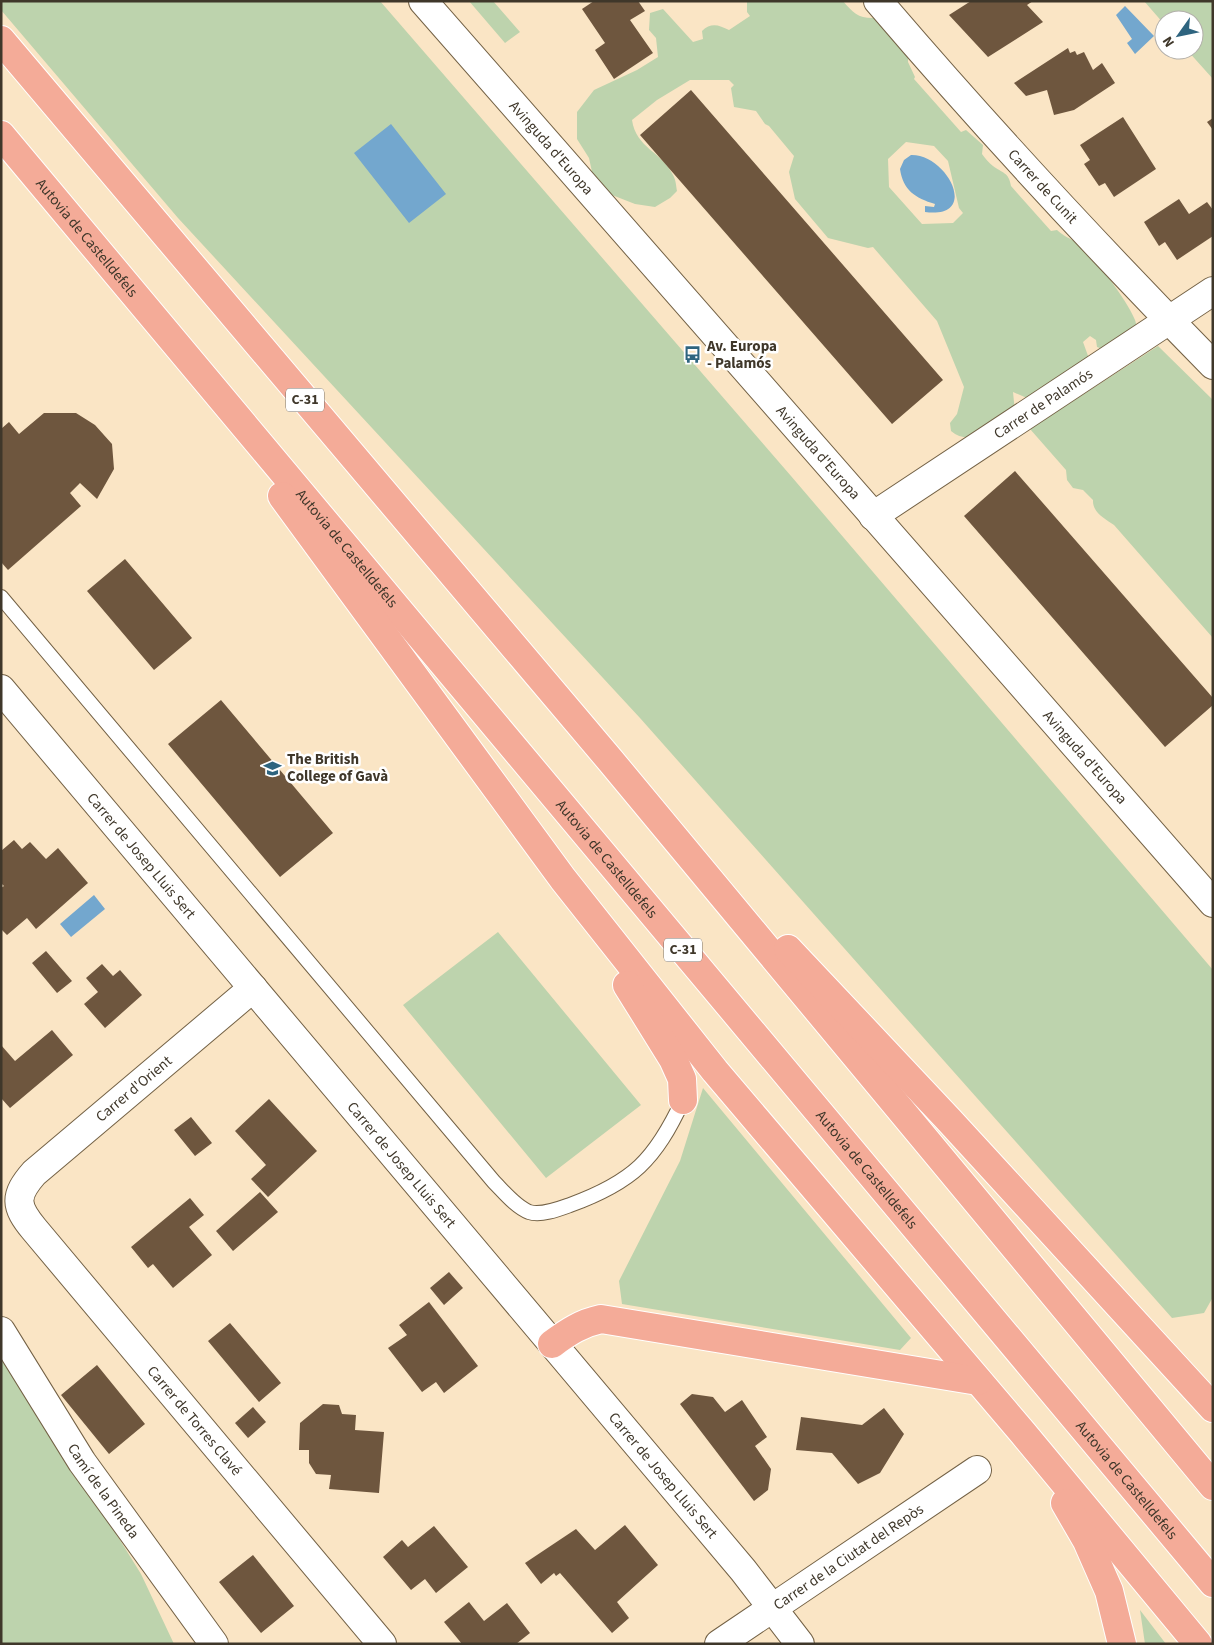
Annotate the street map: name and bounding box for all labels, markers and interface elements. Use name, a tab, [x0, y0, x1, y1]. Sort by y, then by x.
north arrow	[1154, 10, 1204, 60]
text: N	[1158, 32, 1180, 51]
street label: Avinguda d'Europa	[504, 96, 598, 199]
street label: Carrer de Cunit	[1003, 144, 1083, 228]
street label: Autovia de Castelldefels	[31, 174, 143, 302]
place label: Av. Europa - Palamós	[706, 336, 777, 374]
bus stop icon: Av. Europa - Palamós	[683, 345, 703, 365]
street label: Carrer de Palamós	[990, 363, 1097, 444]
road number: C-31	[286, 388, 324, 412]
street label: Avinguda d'Europa	[771, 401, 865, 504]
street label: Autovia de Castelldefels	[291, 484, 403, 612]
street label: Avinguda d'Europa	[1038, 705, 1132, 809]
place label: The British College of Gavà	[287, 749, 388, 787]
school or university icon: The British College of Gavà	[263, 758, 283, 778]
street label: Carrer de Josep Lluis Sert	[82, 788, 201, 923]
street label: Autovia de Castelldefels	[551, 795, 663, 923]
road number: C-31	[664, 938, 702, 962]
street label: Carrer d'Orient	[91, 1051, 177, 1127]
street label: Carrer de Josep Lluis Sert	[342, 1097, 461, 1232]
street label: Autovia de Castelldefels	[811, 1106, 923, 1233]
street label: Carrer de Torres Clavé	[142, 1361, 247, 1480]
street label: Carrer de Josep Lluis Sert	[604, 1408, 723, 1543]
street label: Autovia de Castelldefels	[1071, 1416, 1183, 1544]
street label: Camí de la Pineda	[62, 1439, 145, 1543]
street label: Carrer de la Ciutat del Repòs	[769, 1499, 928, 1615]

